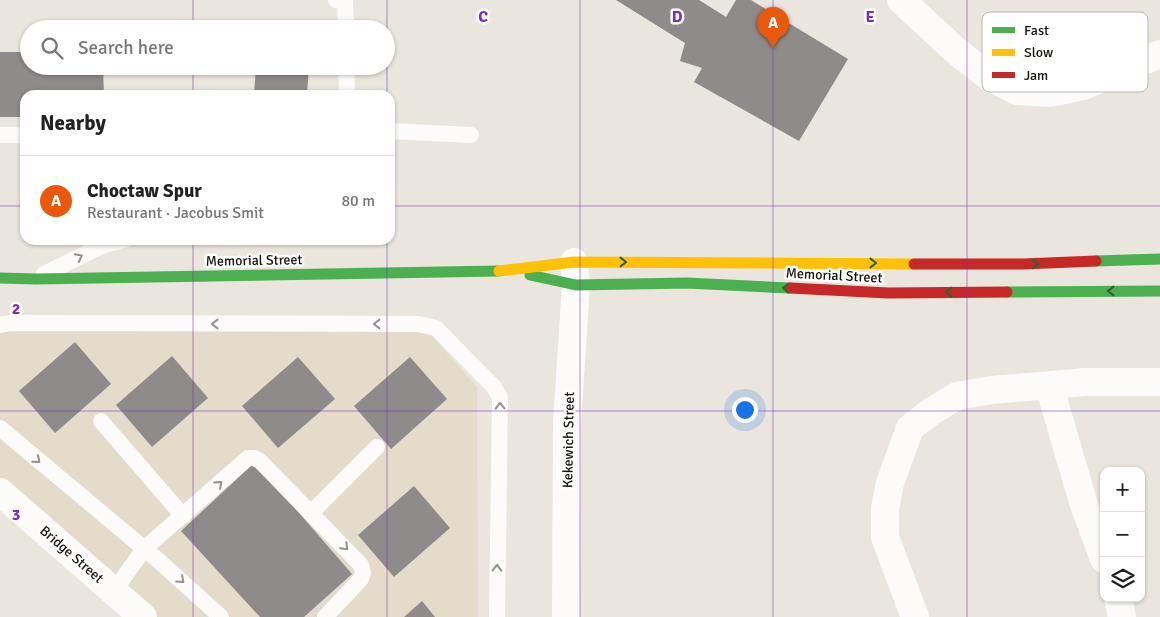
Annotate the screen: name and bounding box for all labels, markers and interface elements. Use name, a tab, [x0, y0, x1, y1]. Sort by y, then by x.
text: C	[478, 7, 488, 27]
text: D	[672, 7, 683, 27]
pin: A	[757, 7, 789, 48]
text: E	[865, 7, 875, 27]
legend	[982, 12, 1148, 92]
search box	[20, 20, 395, 75]
text: Fast	[1024, 22, 1049, 39]
icon: search	[38, 34, 66, 62]
text: Search here	[78, 36, 174, 60]
text: Slow	[1024, 44, 1053, 61]
text: Jam	[1024, 67, 1048, 84]
text: Nearby	[40, 110, 106, 136]
text: Choctaw Spur	[87, 179, 202, 203]
text: A	[51, 191, 61, 211]
text: 80 m	[341, 191, 375, 211]
text: Restaurant · Jacobus Smit	[87, 203, 264, 223]
street label: Memorial Street	[206, 251, 303, 270]
one-way arrow	[73, 253, 82, 263]
one-way arrow	[620, 257, 627, 267]
one-way arrow	[870, 258, 877, 268]
one-way arrow	[1032, 258, 1040, 269]
street label: Memorial Street	[785, 264, 883, 287]
one-way arrow	[782, 283, 790, 293]
one-way arrow	[1107, 286, 1115, 296]
one-way arrow	[945, 287, 952, 297]
text: 2	[12, 299, 20, 319]
one-way arrow	[211, 319, 218, 329]
one-way arrow	[373, 319, 381, 329]
street label: Kekewich Street	[559, 391, 578, 488]
your location	[732, 397, 758, 423]
one-way arrow	[495, 402, 505, 410]
one-way arrow	[31, 454, 40, 462]
map controls	[1100, 467, 1145, 602]
button: +	[1100, 467, 1145, 512]
one-way arrow	[214, 480, 223, 489]
text: 3	[12, 505, 20, 525]
button: −	[1100, 512, 1145, 557]
street label: Bridge Street	[36, 522, 107, 587]
one-way arrow	[339, 542, 348, 551]
button: layers	[1100, 557, 1145, 602]
one-way arrow	[492, 564, 502, 572]
one-way arrow	[176, 574, 185, 583]

